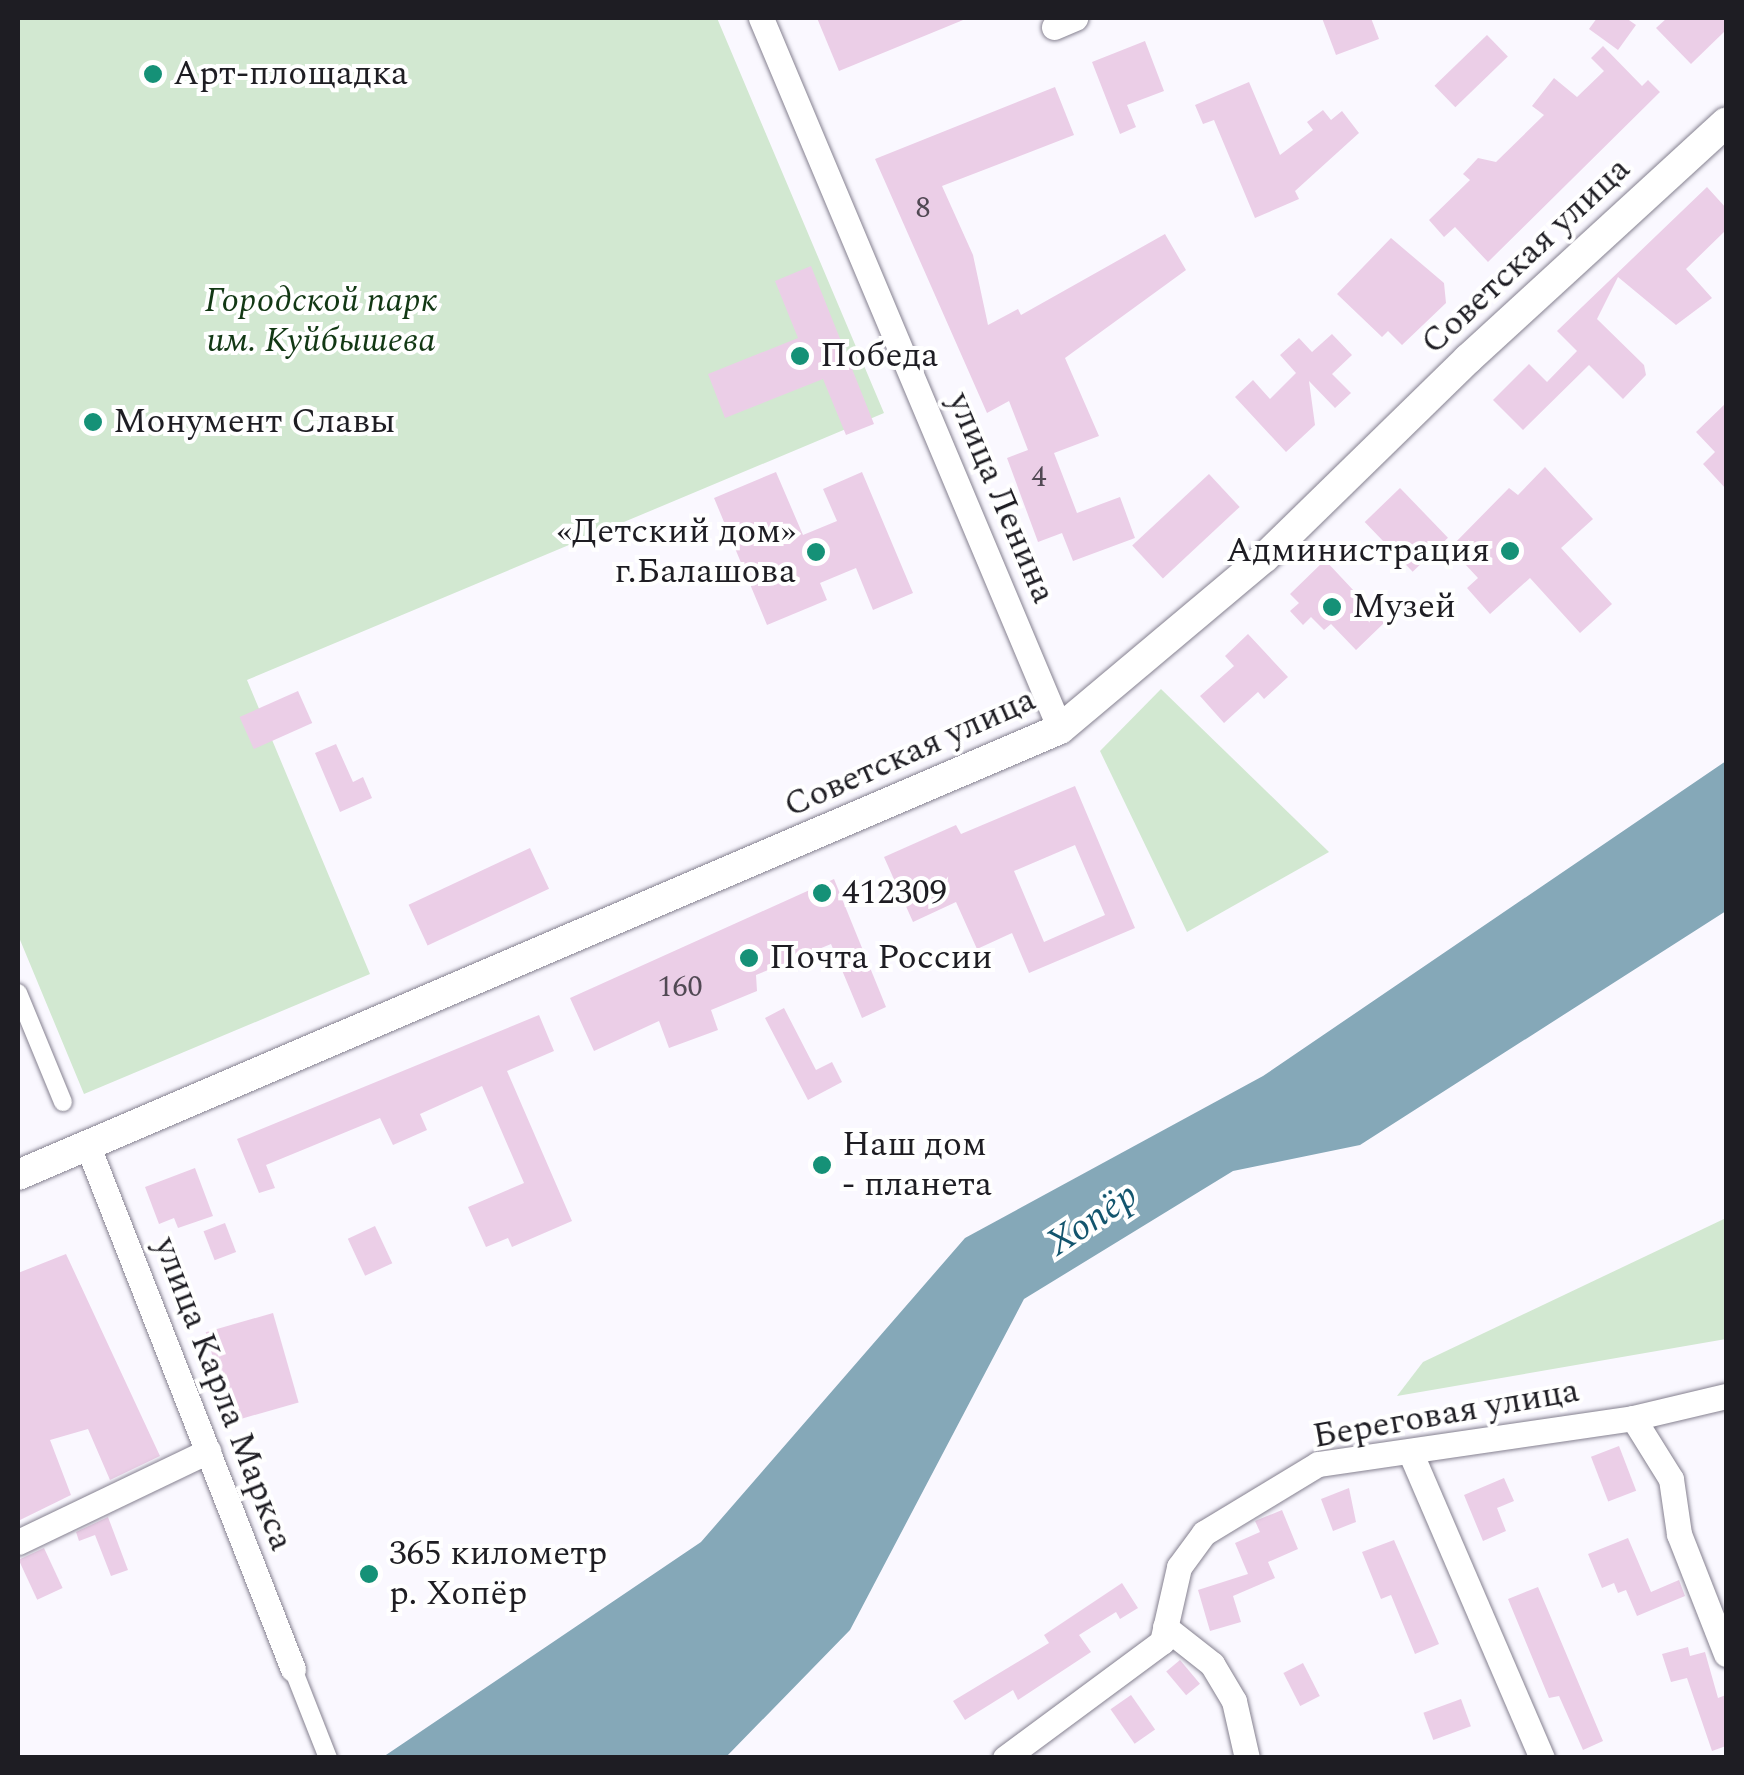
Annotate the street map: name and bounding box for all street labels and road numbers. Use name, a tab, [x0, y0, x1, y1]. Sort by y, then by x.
street label: Советская улица	[1413, 148, 1639, 364]
street label: улица Ленина	[938, 386, 1064, 610]
street label: Советская улица	[778, 679, 1042, 827]
street label: улица Карла Маркса	[144, 1231, 302, 1557]
street label: Береговая улица	[1310, 1370, 1582, 1458]

